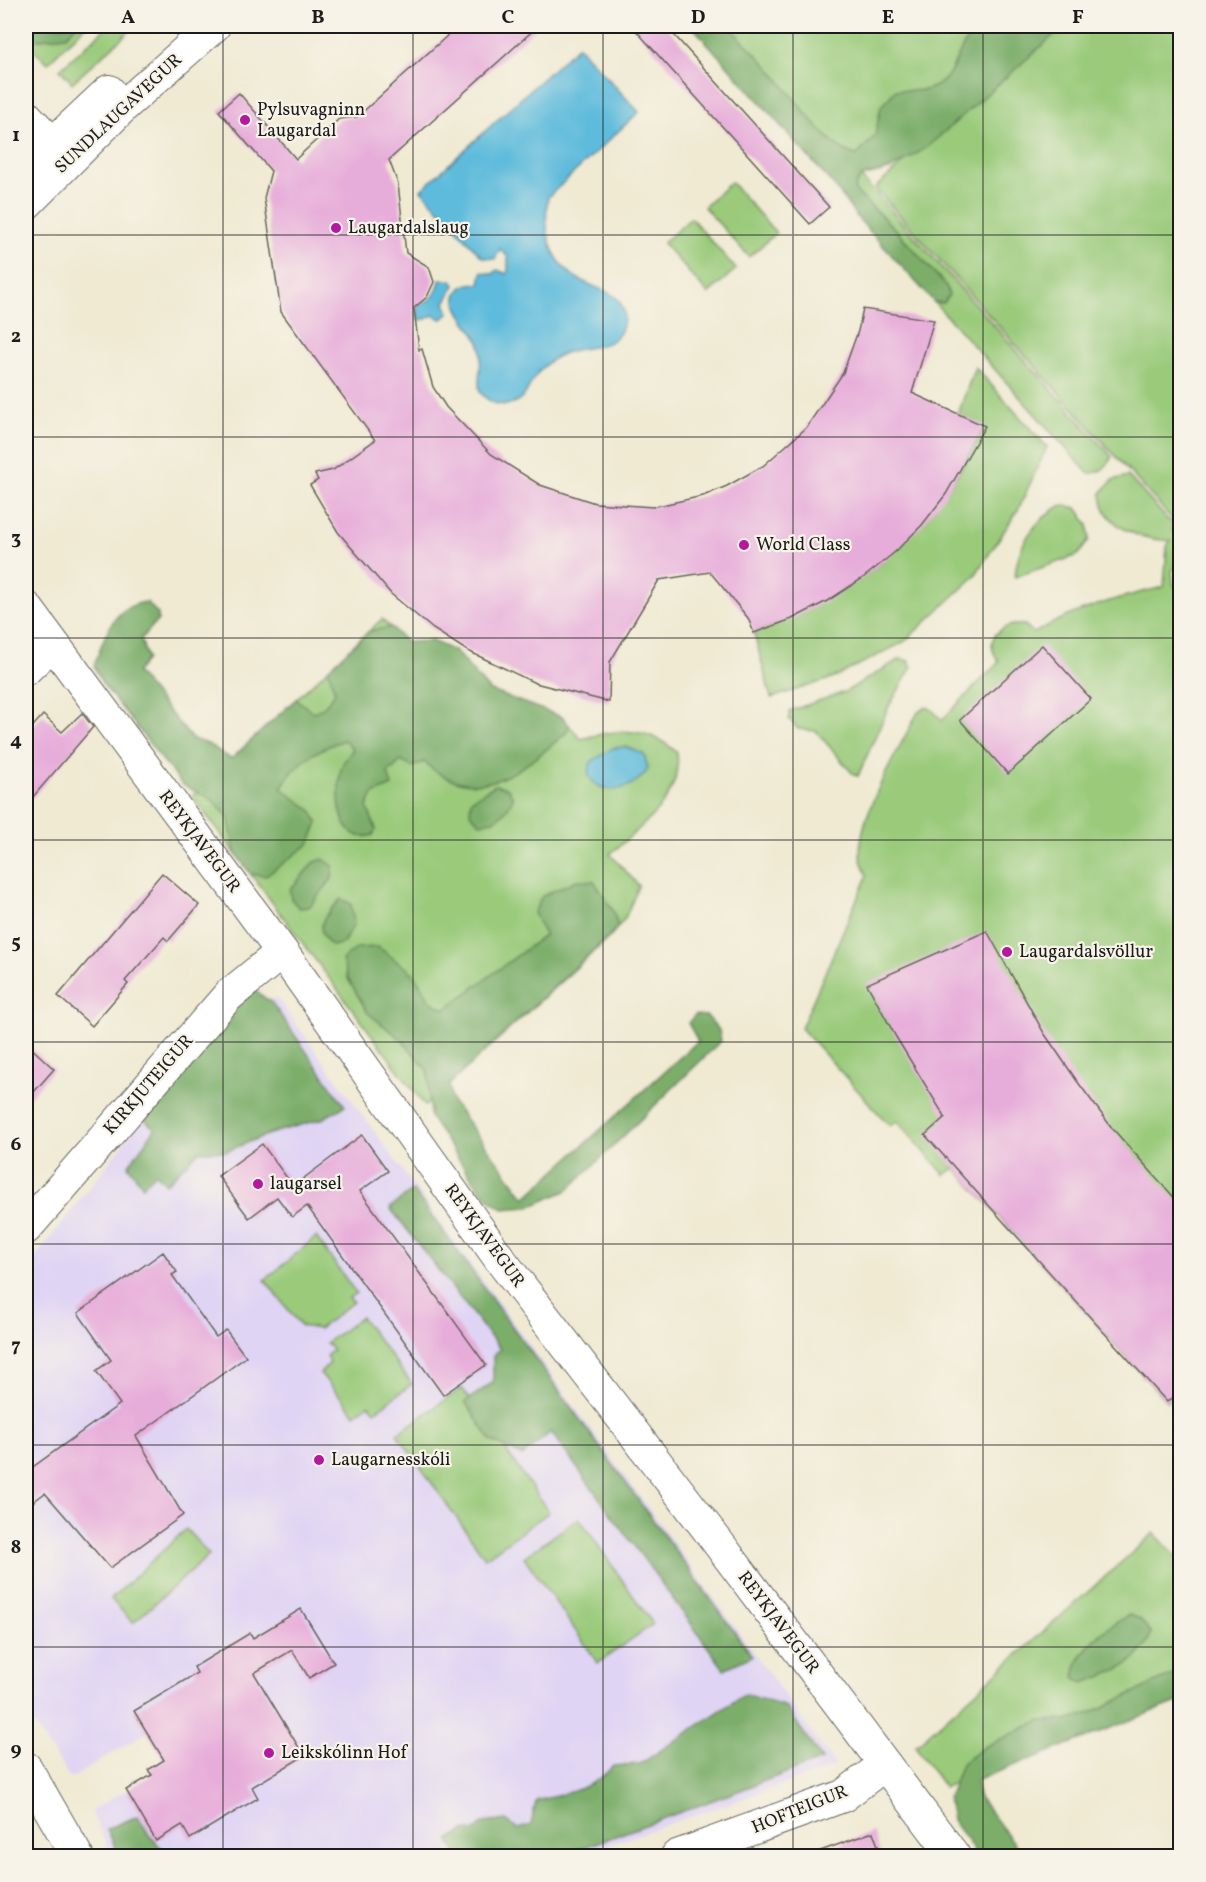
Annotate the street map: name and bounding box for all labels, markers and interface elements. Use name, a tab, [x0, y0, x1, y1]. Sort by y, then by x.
text: A	[121, 4, 135, 32]
text: B	[311, 4, 325, 32]
text: C	[502, 4, 515, 32]
text: D	[691, 4, 705, 32]
text: E	[882, 4, 894, 32]
text: F	[1072, 4, 1084, 32]
street label: SUNDLAUGAVEGUR	[50, 48, 188, 180]
place label: Pylsuvagninn Laugardal	[257, 98, 365, 144]
marker: Pylsuvagninn Laugardal	[238, 113, 252, 127]
text: 1	[12, 122, 20, 150]
place label: Laugardalslaug	[348, 216, 469, 241]
marker: Laugardalslaug	[329, 221, 343, 235]
text: 2	[11, 323, 21, 351]
text: 3	[11, 525, 21, 553]
place label: World Class	[756, 533, 850, 558]
marker: World Class	[737, 538, 751, 552]
text: 4	[10, 727, 22, 755]
street label: REYKJAVEGUR	[152, 785, 246, 899]
text: 5	[11, 929, 21, 957]
place label: Laugardalsvöllur	[1019, 940, 1153, 965]
marker: Laugardalsvöllur	[1000, 945, 1014, 959]
street label: KIRKJUTEIGUR	[98, 1029, 200, 1141]
text: 6	[11, 1131, 22, 1159]
place label: laugarsel	[270, 1172, 342, 1197]
marker: laugarsel	[251, 1177, 265, 1191]
street label: REYKJAVEGUR	[438, 1179, 530, 1293]
text: 7	[11, 1332, 21, 1360]
place label: Laugarnesskóli	[331, 1448, 450, 1473]
marker: Laugarnesskóli	[312, 1453, 326, 1467]
text: 8	[11, 1534, 21, 1562]
street label: REYKJAVEGUR	[731, 1566, 825, 1680]
text: 9	[10, 1736, 22, 1764]
place label: Leikskólinn Hof	[281, 1741, 409, 1766]
marker: Leikskólinn Hof	[262, 1746, 276, 1760]
street label: HOFTEIGUR	[748, 1779, 852, 1841]

